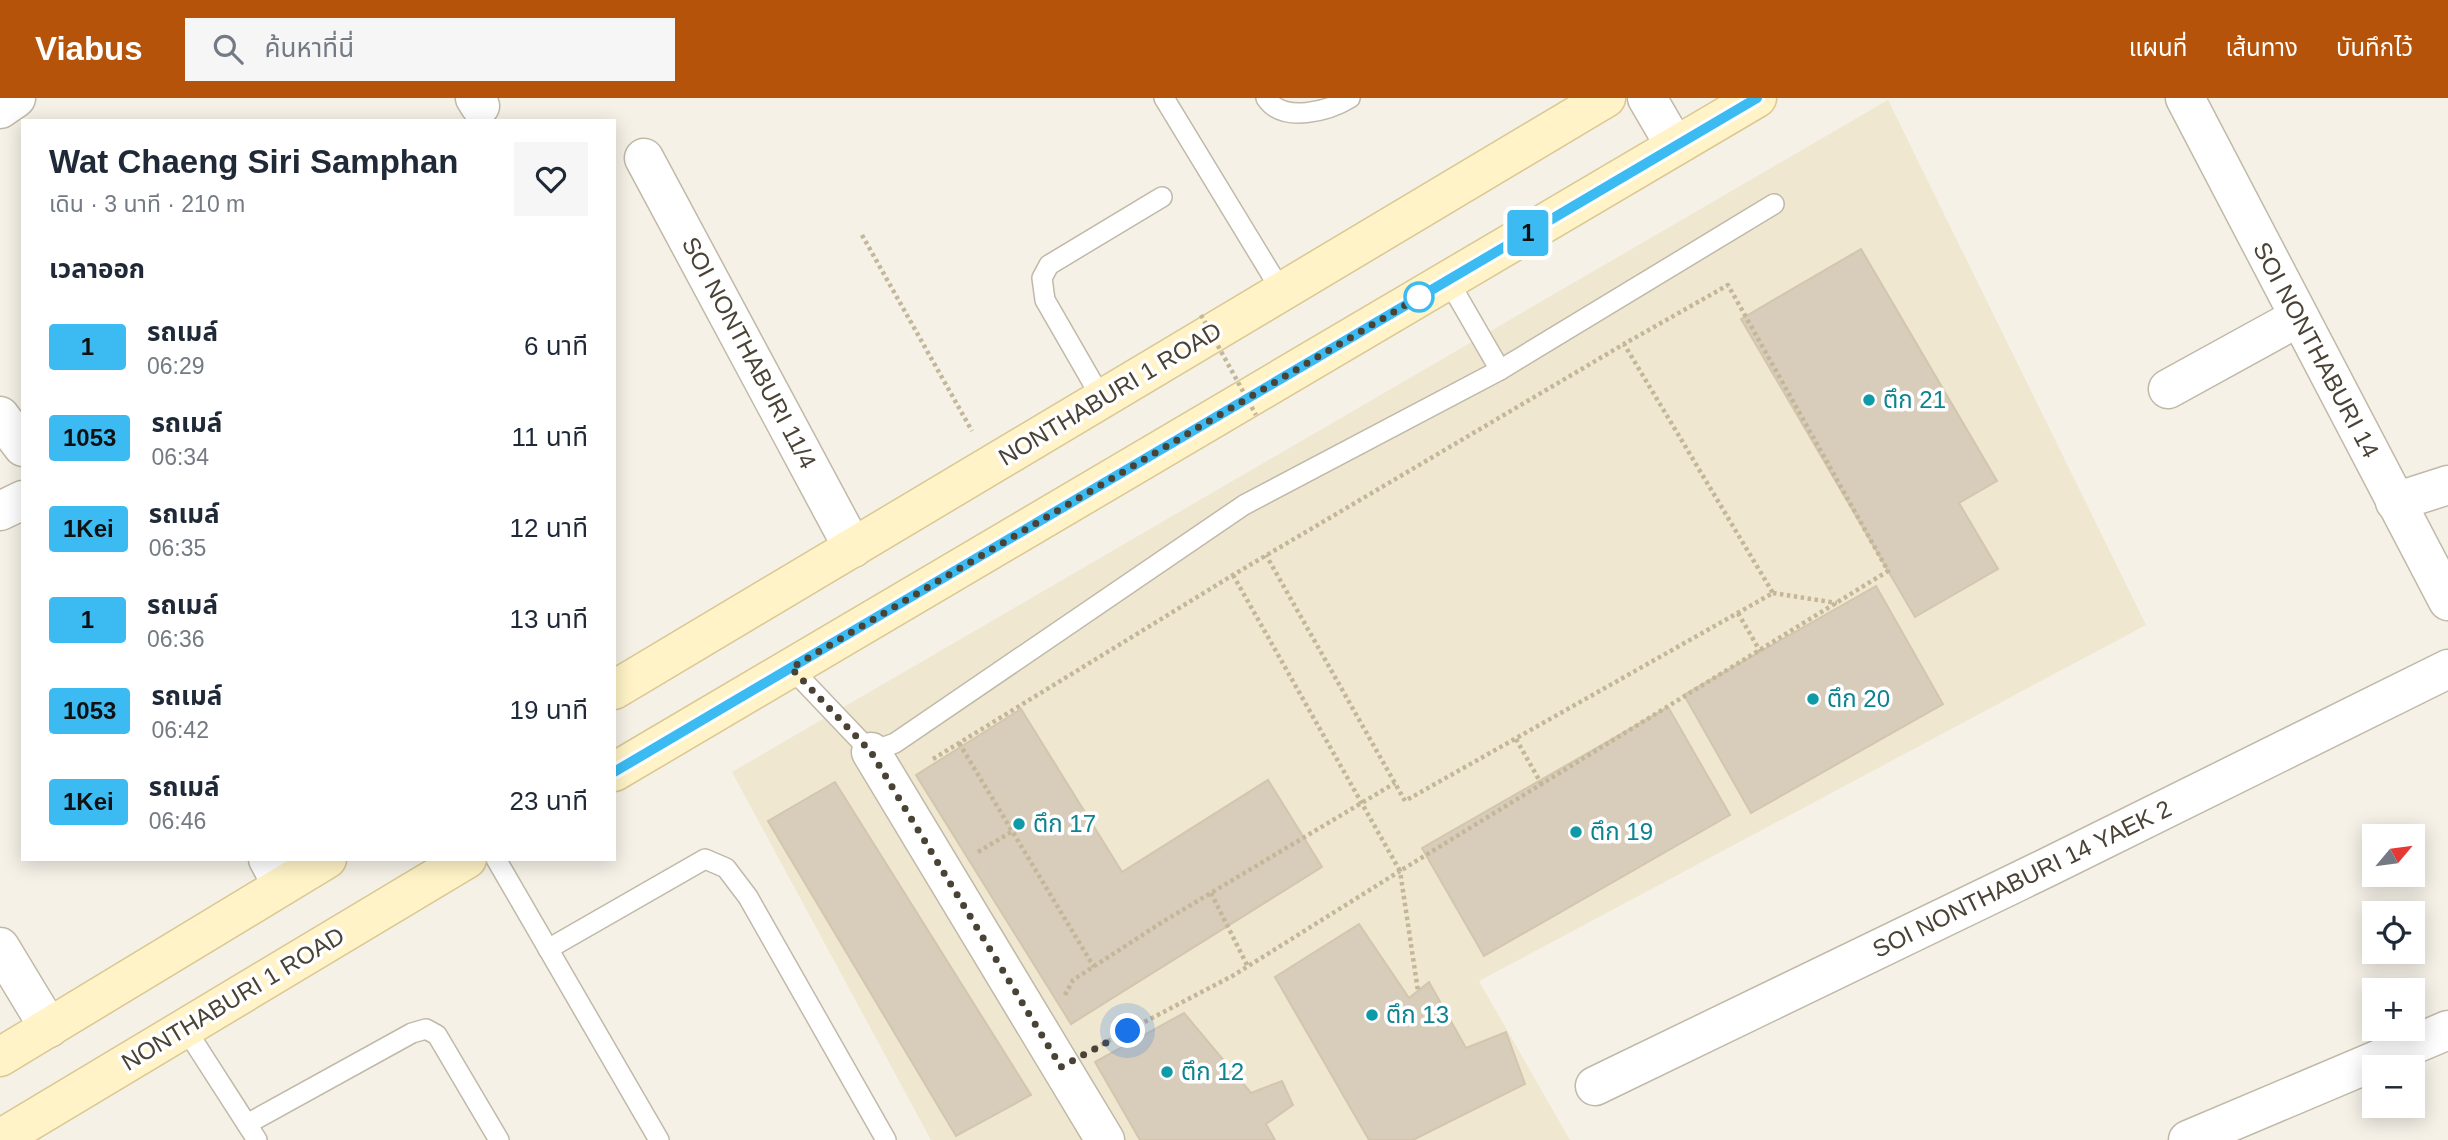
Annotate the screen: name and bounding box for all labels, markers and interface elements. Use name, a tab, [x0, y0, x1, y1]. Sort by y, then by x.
search box	[185, 18, 675, 81]
text: Viabus	[35, 30, 143, 67]
icon: search	[209, 30, 247, 68]
text: ค้นหาที่นี่	[265, 33, 354, 63]
text: แผนที่	[2129, 34, 2187, 61]
text: เส้นทาง	[2225, 34, 2298, 61]
text: บันทึกไว้	[2336, 34, 2413, 61]
button: heart	[514, 142, 588, 216]
text: Wat Chaeng Siri Samphan	[49, 143, 459, 180]
text: เดิน · 3 นาที · 210 m	[49, 191, 245, 217]
line badge: 1	[1505, 210, 1551, 256]
text: 1	[1521, 219, 1535, 246]
street label: SOI NONTHABURI 11/4	[677, 232, 822, 473]
street label: SOI NONTHABURI 14	[2248, 237, 2385, 462]
text: เวลาออก	[49, 254, 145, 284]
unlabelled marker	[1404, 282, 1434, 312]
street label: NONTHABURI 1 ROAD	[994, 316, 1226, 471]
text: รถเมล์	[147, 317, 218, 347]
text: 6 นาที	[524, 331, 588, 361]
text: 1	[81, 333, 94, 360]
text: 06:29	[147, 353, 205, 379]
place label: ตึก 21	[1883, 386, 1946, 413]
marker: ตึก 21	[1861, 392, 1877, 408]
text: รถเมล์	[151, 408, 222, 438]
text: 11 นาที	[511, 422, 588, 452]
text: 1053	[63, 424, 116, 451]
text: 06:34	[151, 444, 209, 470]
text: รถเมล์	[149, 499, 220, 529]
text: 12 นาที	[510, 513, 588, 543]
text: 1Kei	[63, 515, 114, 542]
text: 06:35	[149, 535, 206, 561]
text: รถเมล์	[147, 590, 218, 620]
text: 13 นาที	[510, 604, 588, 634]
text: 1	[81, 606, 94, 633]
text: 06:36	[147, 626, 205, 652]
text: รถเมล์	[151, 681, 222, 711]
place label: ตึก 20	[1827, 685, 1890, 712]
marker: ตึก 20	[1805, 691, 1821, 707]
text: 19 นาที	[510, 695, 588, 725]
text: 1053	[63, 697, 116, 724]
text: 06:42	[151, 717, 209, 743]
text: รถเมล์	[149, 772, 220, 802]
text: 23 นาที	[510, 786, 588, 816]
text: 1Kei	[63, 788, 114, 815]
street label: SOI NONTHABURI 14 YAEK 2	[1868, 794, 2175, 963]
text: 06:46	[149, 808, 206, 834]
place label: ตึก 17	[1033, 810, 1096, 837]
marker: ตึก 17	[1011, 816, 1027, 832]
place label: ตึก 19	[1590, 818, 1653, 845]
marker: ตึก 19	[1568, 824, 1584, 840]
north arrow	[2362, 824, 2426, 887]
map controls	[2362, 824, 2425, 1118]
button: locate	[2362, 901, 2425, 964]
street label: NONTHABURI 1 ROAD	[117, 921, 349, 1076]
button: +	[2362, 978, 2425, 1041]
place label: ตึก 13	[1386, 1001, 1449, 1028]
marker: ตึก 13	[1364, 1007, 1380, 1023]
your location	[1110, 1013, 1145, 1048]
button: −	[2362, 1055, 2425, 1118]
place label: ตึก 12	[1181, 1058, 1244, 1085]
marker: ตึก 12	[1159, 1064, 1175, 1080]

